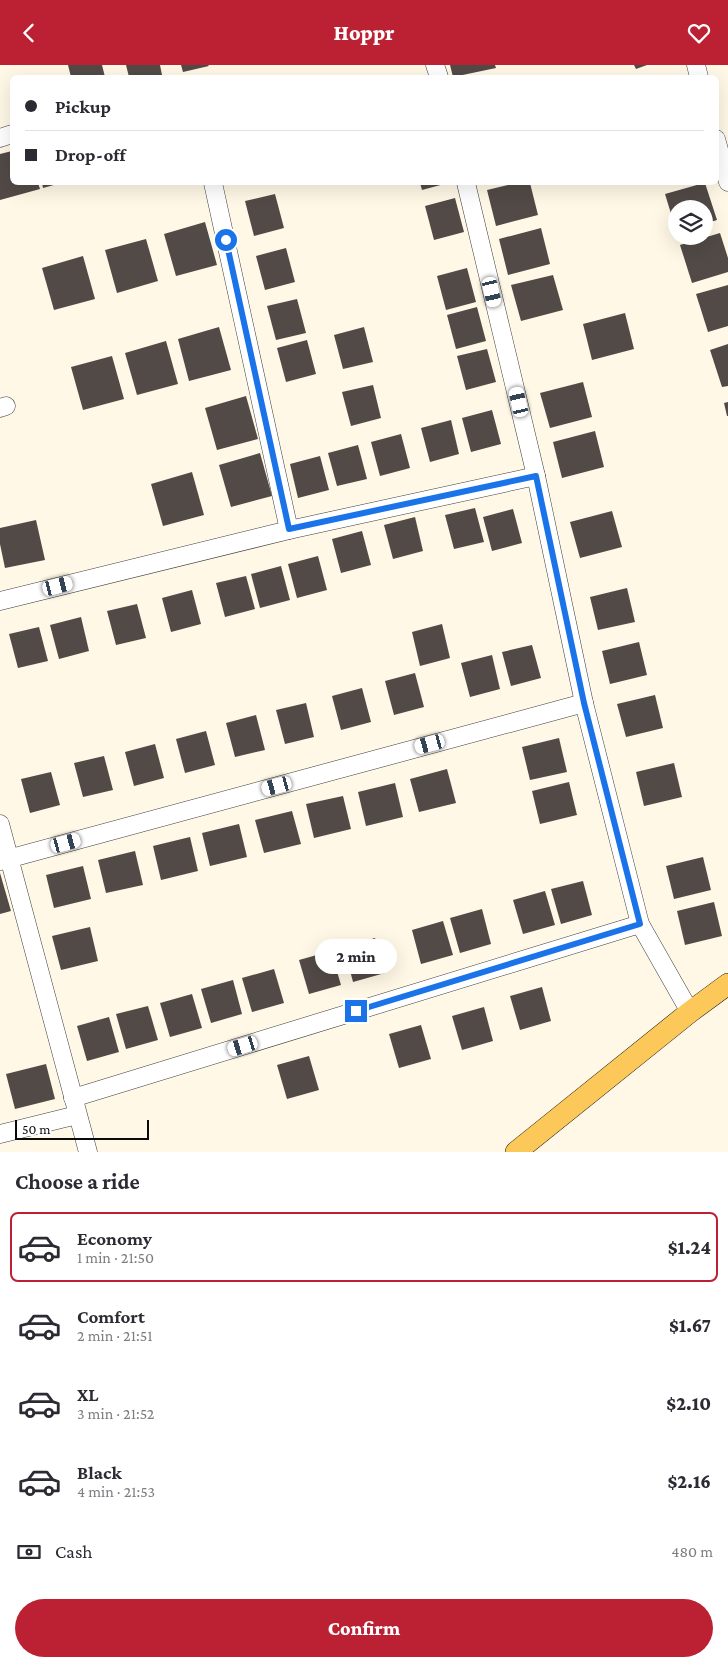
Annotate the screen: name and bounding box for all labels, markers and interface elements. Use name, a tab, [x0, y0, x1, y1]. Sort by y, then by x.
icon: back	[15, 19, 43, 47]
icon: heart	[685, 19, 713, 47]
text: Hoppr	[334, 20, 394, 45]
text: Pickup	[55, 96, 111, 117]
text: Drop-off	[55, 144, 126, 165]
map controls	[668, 200, 713, 245]
button: layers	[668, 200, 713, 245]
route start	[215, 229, 237, 251]
car	[481, 276, 502, 308]
car	[508, 386, 529, 418]
car	[41, 575, 74, 597]
car	[413, 733, 446, 755]
car	[260, 775, 293, 797]
car	[49, 832, 82, 854]
callout: 2 min	[315, 939, 397, 973]
text: 2 min	[336, 948, 376, 965]
route end	[345, 1000, 367, 1022]
car	[226, 1034, 259, 1058]
scale bar	[15, 1117, 149, 1140]
text: 50 m	[22, 1121, 50, 1137]
text: Choose a ride	[15, 1169, 140, 1194]
icon: car	[17, 1225, 62, 1270]
text: Economy	[77, 1228, 152, 1249]
text: $1.24	[668, 1237, 711, 1258]
text: 1 min · 21:50	[77, 1249, 154, 1266]
icon: car	[17, 1303, 62, 1348]
text: Comfort	[77, 1306, 145, 1327]
text: $1.67	[669, 1315, 711, 1336]
text: 2 min · 21:51	[77, 1327, 152, 1344]
icon: car	[17, 1381, 62, 1426]
text: XL	[77, 1384, 99, 1405]
text: $2.10	[666, 1393, 711, 1414]
text: 3 min · 21:52	[77, 1405, 154, 1422]
icon: car	[17, 1459, 62, 1504]
text: Black	[77, 1462, 122, 1483]
text: $2.16	[668, 1471, 711, 1492]
text: 4 min · 21:53	[77, 1483, 155, 1500]
icon: cash	[15, 1538, 43, 1566]
text: Cash	[55, 1541, 93, 1562]
text: 480 m	[671, 1543, 713, 1560]
button: Confirm	[15, 1599, 713, 1657]

